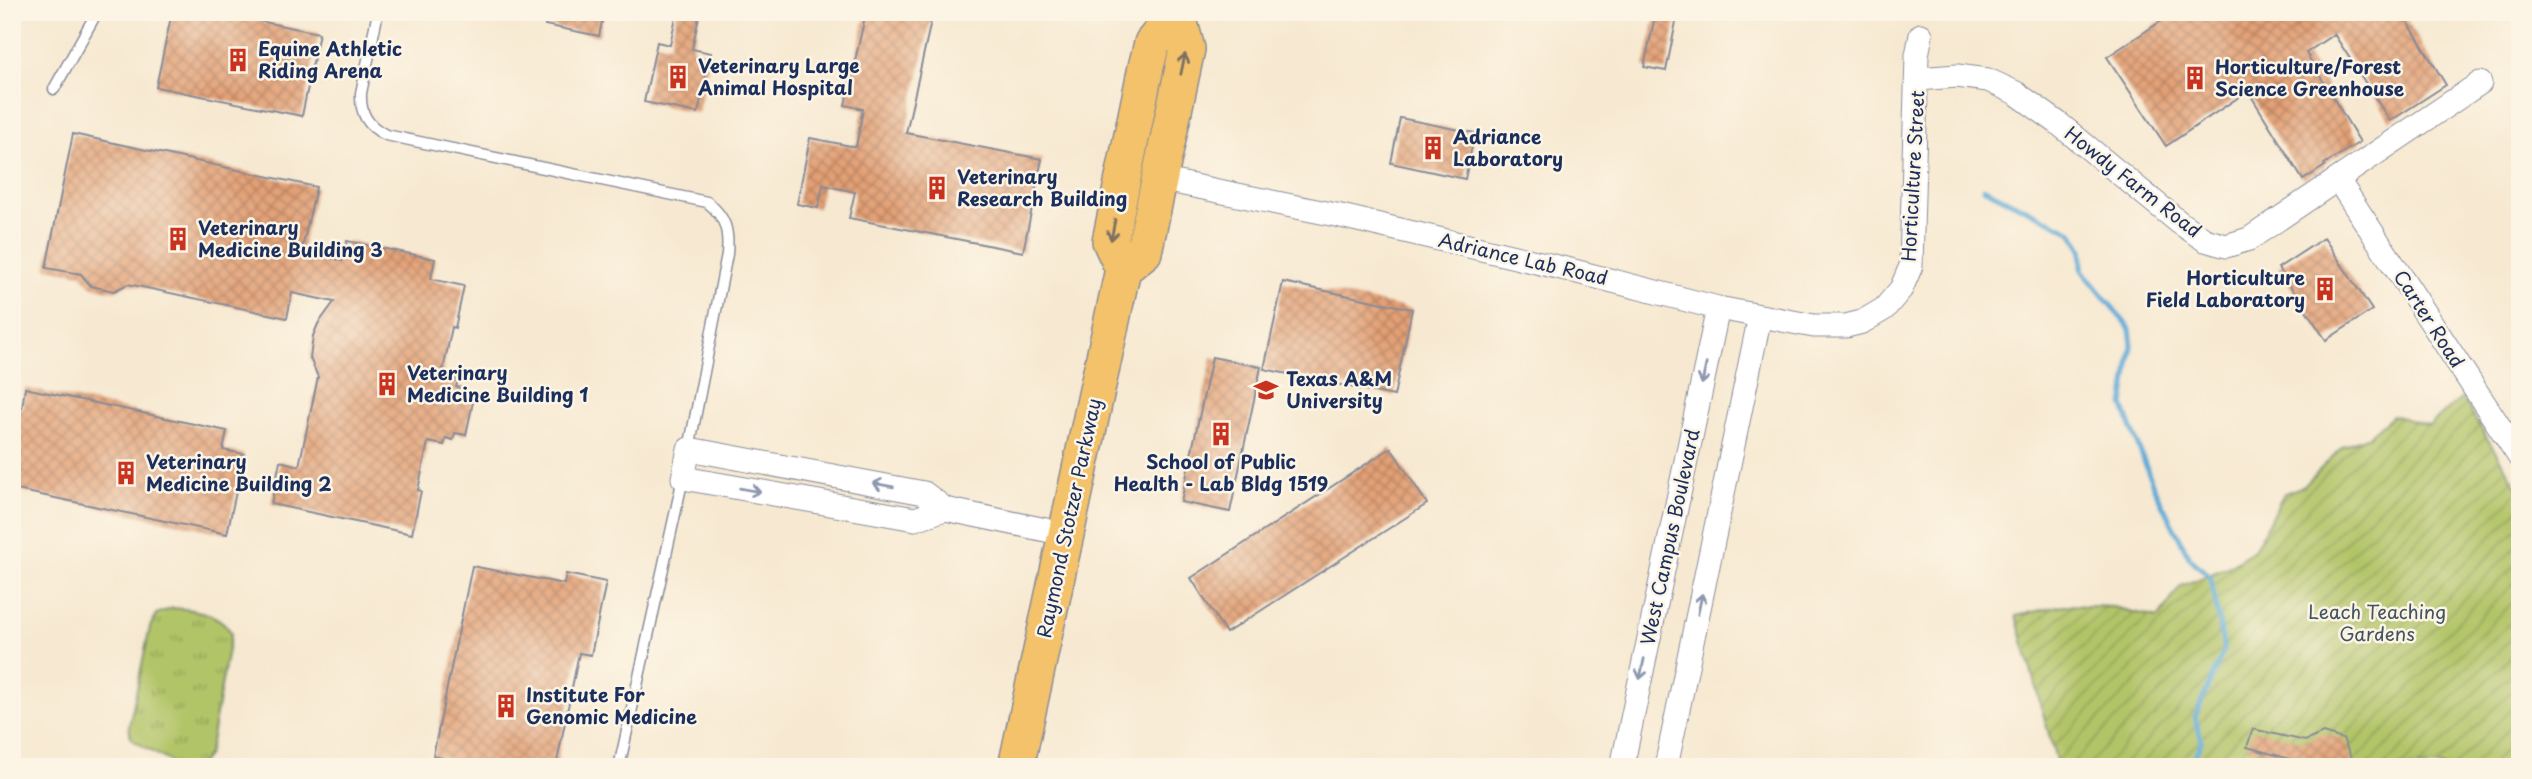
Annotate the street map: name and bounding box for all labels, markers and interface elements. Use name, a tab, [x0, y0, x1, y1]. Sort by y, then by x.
place label: Equine Athletic Riding Arena	[258, 34, 402, 84]
building icon: Equine Athletic Riding Arena	[224, 46, 252, 74]
place label: Veterinary Large Animal Hospital	[697, 51, 860, 101]
place label: Horticulture/Forest Science Greenhouse	[2215, 52, 2404, 102]
one-way arrow	[1177, 53, 1191, 76]
building icon: Veterinary Large Animal Hospital	[664, 63, 692, 91]
building icon: Horticulture/Forest Science Greenhouse	[2181, 64, 2209, 92]
street label: Horticulture Street	[1894, 90, 1930, 262]
street label: Howdy Farm Road	[2059, 119, 2208, 244]
place label: Adriance Laboratory	[1453, 122, 1563, 172]
building icon: Adriance Laboratory	[1419, 134, 1447, 162]
place label: Veterinary Research Building	[957, 162, 1127, 212]
building icon: Veterinary Research Building	[923, 174, 951, 202]
place label: Veterinary Medicine Building 3	[198, 213, 383, 263]
one-way arrow	[1105, 218, 1119, 241]
building icon: Veterinary Medicine Building 3	[164, 225, 192, 253]
street label: Adriance Lab Road	[1436, 225, 1611, 291]
place label: Horticulture Field Laboratory	[2146, 263, 2305, 313]
street label: Carter Road	[2388, 264, 2472, 373]
building icon: Horticulture Field Laboratory	[2311, 275, 2339, 303]
place label: Veterinary Medicine Building 1	[407, 358, 588, 408]
one-way arrow	[1696, 362, 1710, 385]
place label: Texas A&M University	[1286, 364, 1392, 414]
building icon: Veterinary Medicine Building 1	[373, 370, 401, 398]
school or university icon: Texas A&M University	[1252, 376, 1280, 404]
street label: Raymond Stotzer Parkway	[1029, 395, 1107, 640]
building icon: School of Public Health - Lab Bldg 1519	[1207, 420, 1235, 448]
street label: West Campus Boulevard	[1632, 426, 1706, 647]
place label: Veterinary Medicine Building 2	[146, 447, 331, 497]
place label: School of Public Health - Lab Bldg 1519	[1114, 447, 1328, 497]
building icon: Veterinary Medicine Building 2	[112, 459, 140, 487]
one-way arrow	[872, 478, 895, 491]
one-way arrow	[738, 483, 761, 497]
one-way arrow	[1693, 593, 1707, 616]
park label: Leach Teaching Gardens	[2308, 597, 2446, 647]
one-way arrow	[1635, 657, 1648, 680]
place label: Institute For Genomic Medicine	[526, 680, 697, 730]
building icon: Institute For Genomic Medicine	[492, 692, 520, 720]

